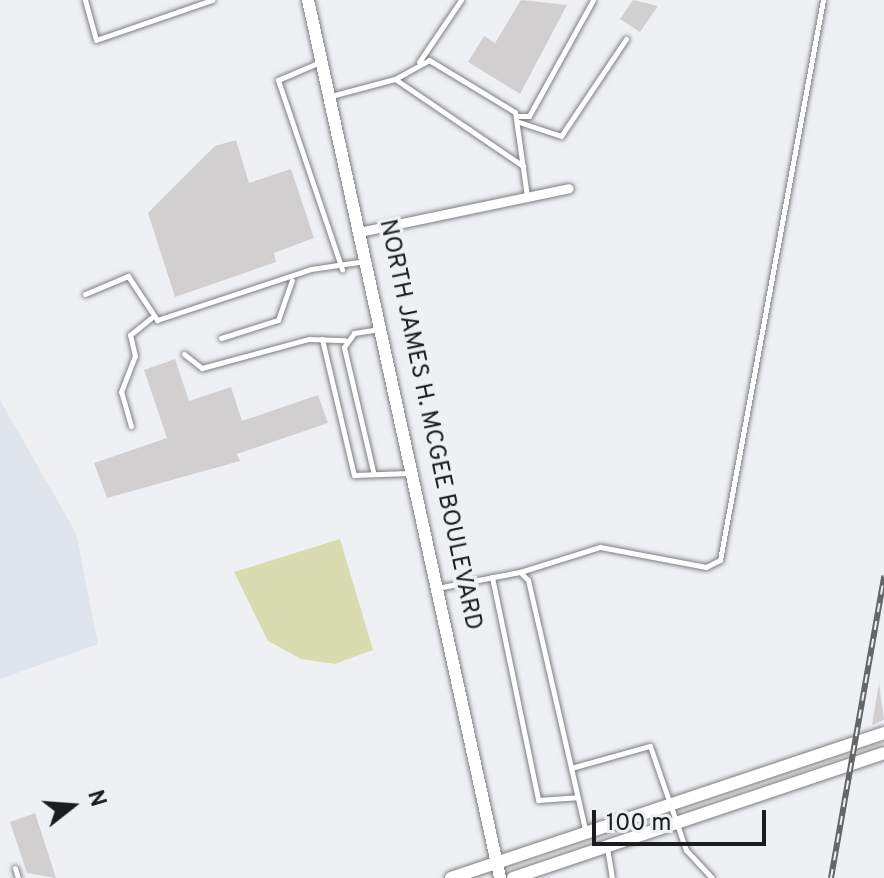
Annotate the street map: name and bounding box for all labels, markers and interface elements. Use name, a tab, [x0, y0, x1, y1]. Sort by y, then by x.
street label: NORTH JAMES H. MCGEE BOULEVARD	[371, 217, 487, 633]
north arrow	[32, 766, 112, 846]
text: N	[80, 787, 111, 810]
scale bar	[596, 794, 770, 844]
text: 100 m	[606, 809, 672, 839]

